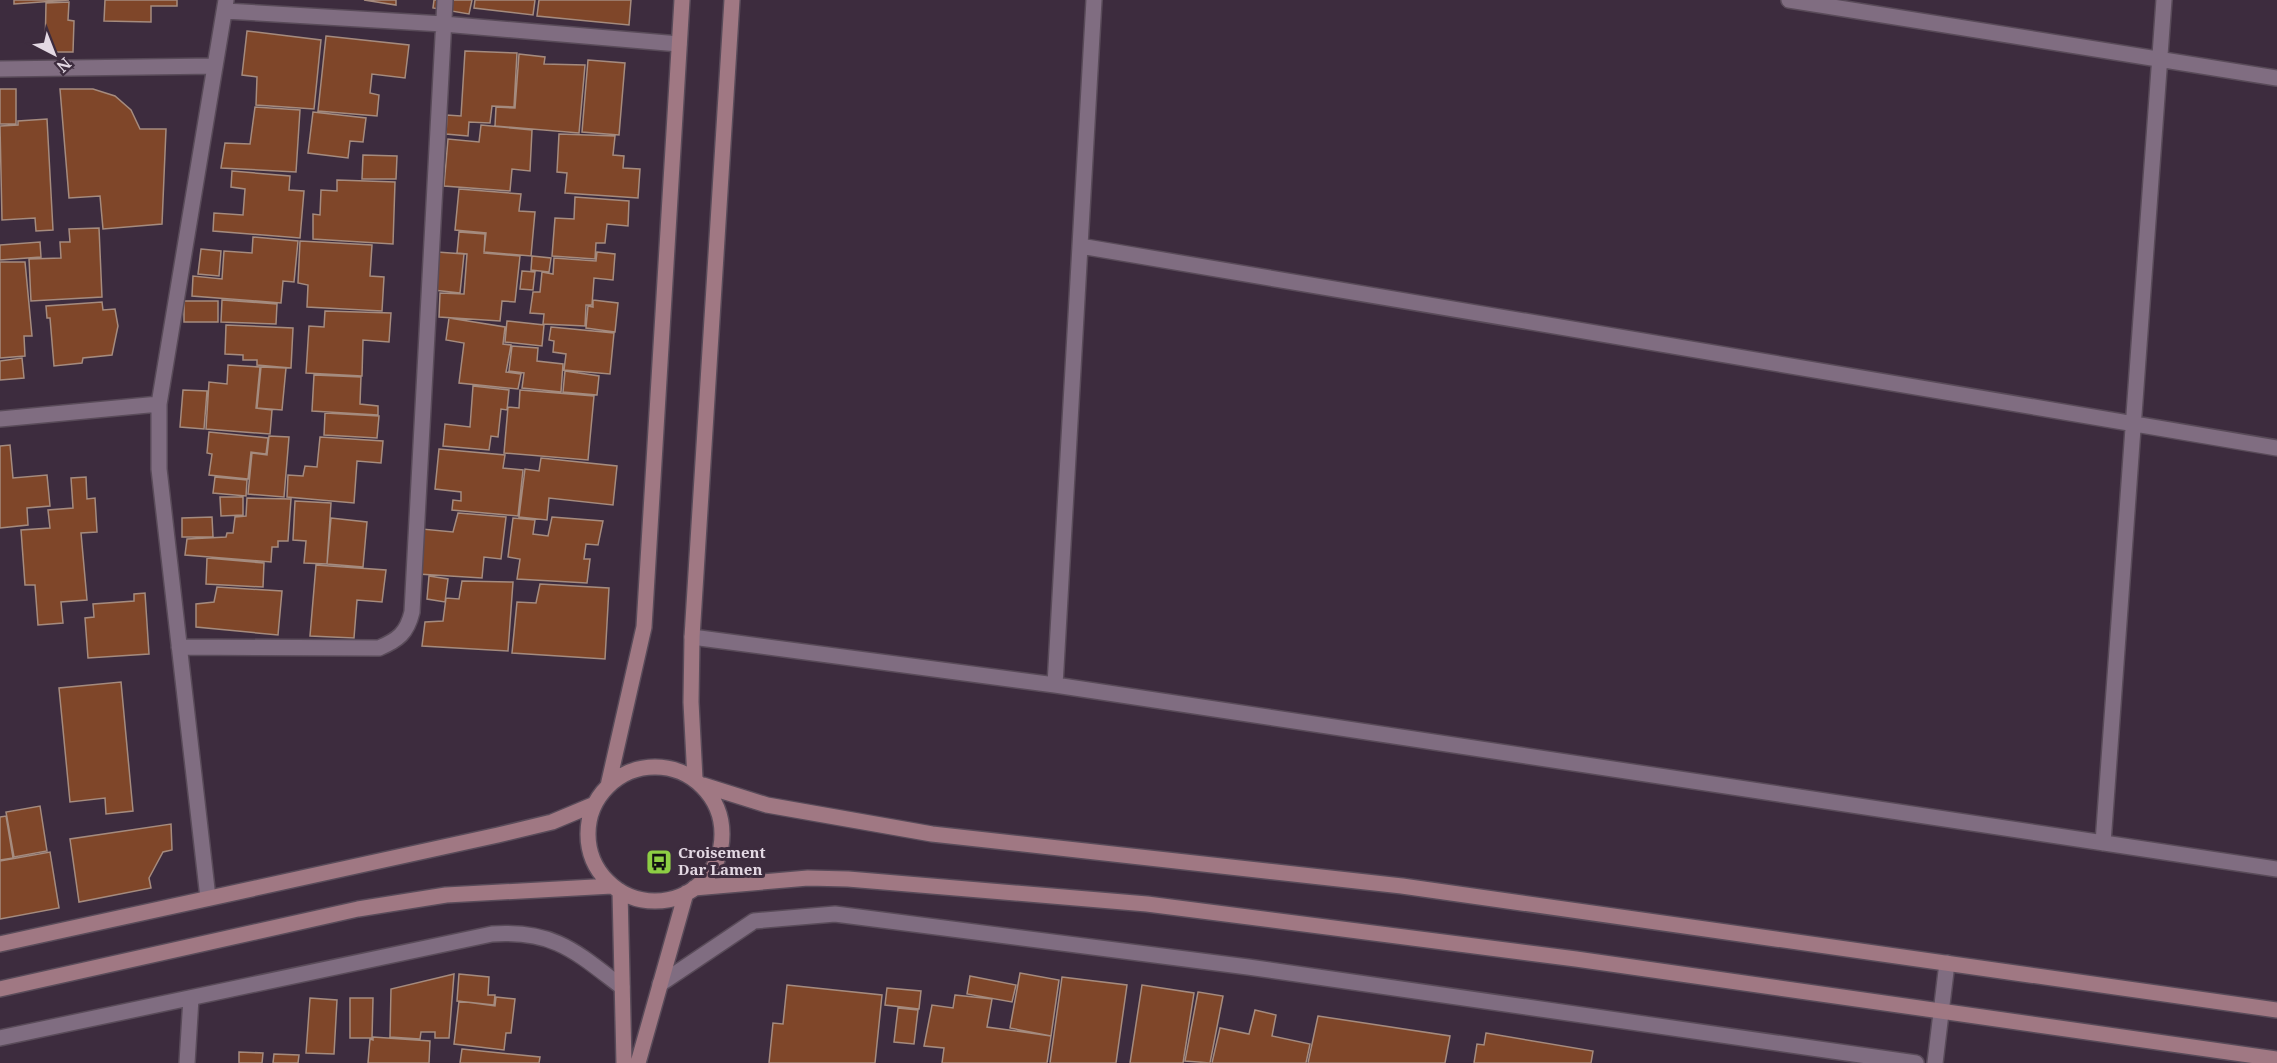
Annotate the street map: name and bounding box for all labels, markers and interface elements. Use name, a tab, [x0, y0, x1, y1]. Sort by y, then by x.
north arrow	[24, 24, 84, 84]
text: N	[52, 53, 76, 78]
place label: Croisement Dar Lamen	[678, 842, 766, 879]
bus stop icon: Croisement Dar Lamen	[644, 847, 674, 877]

